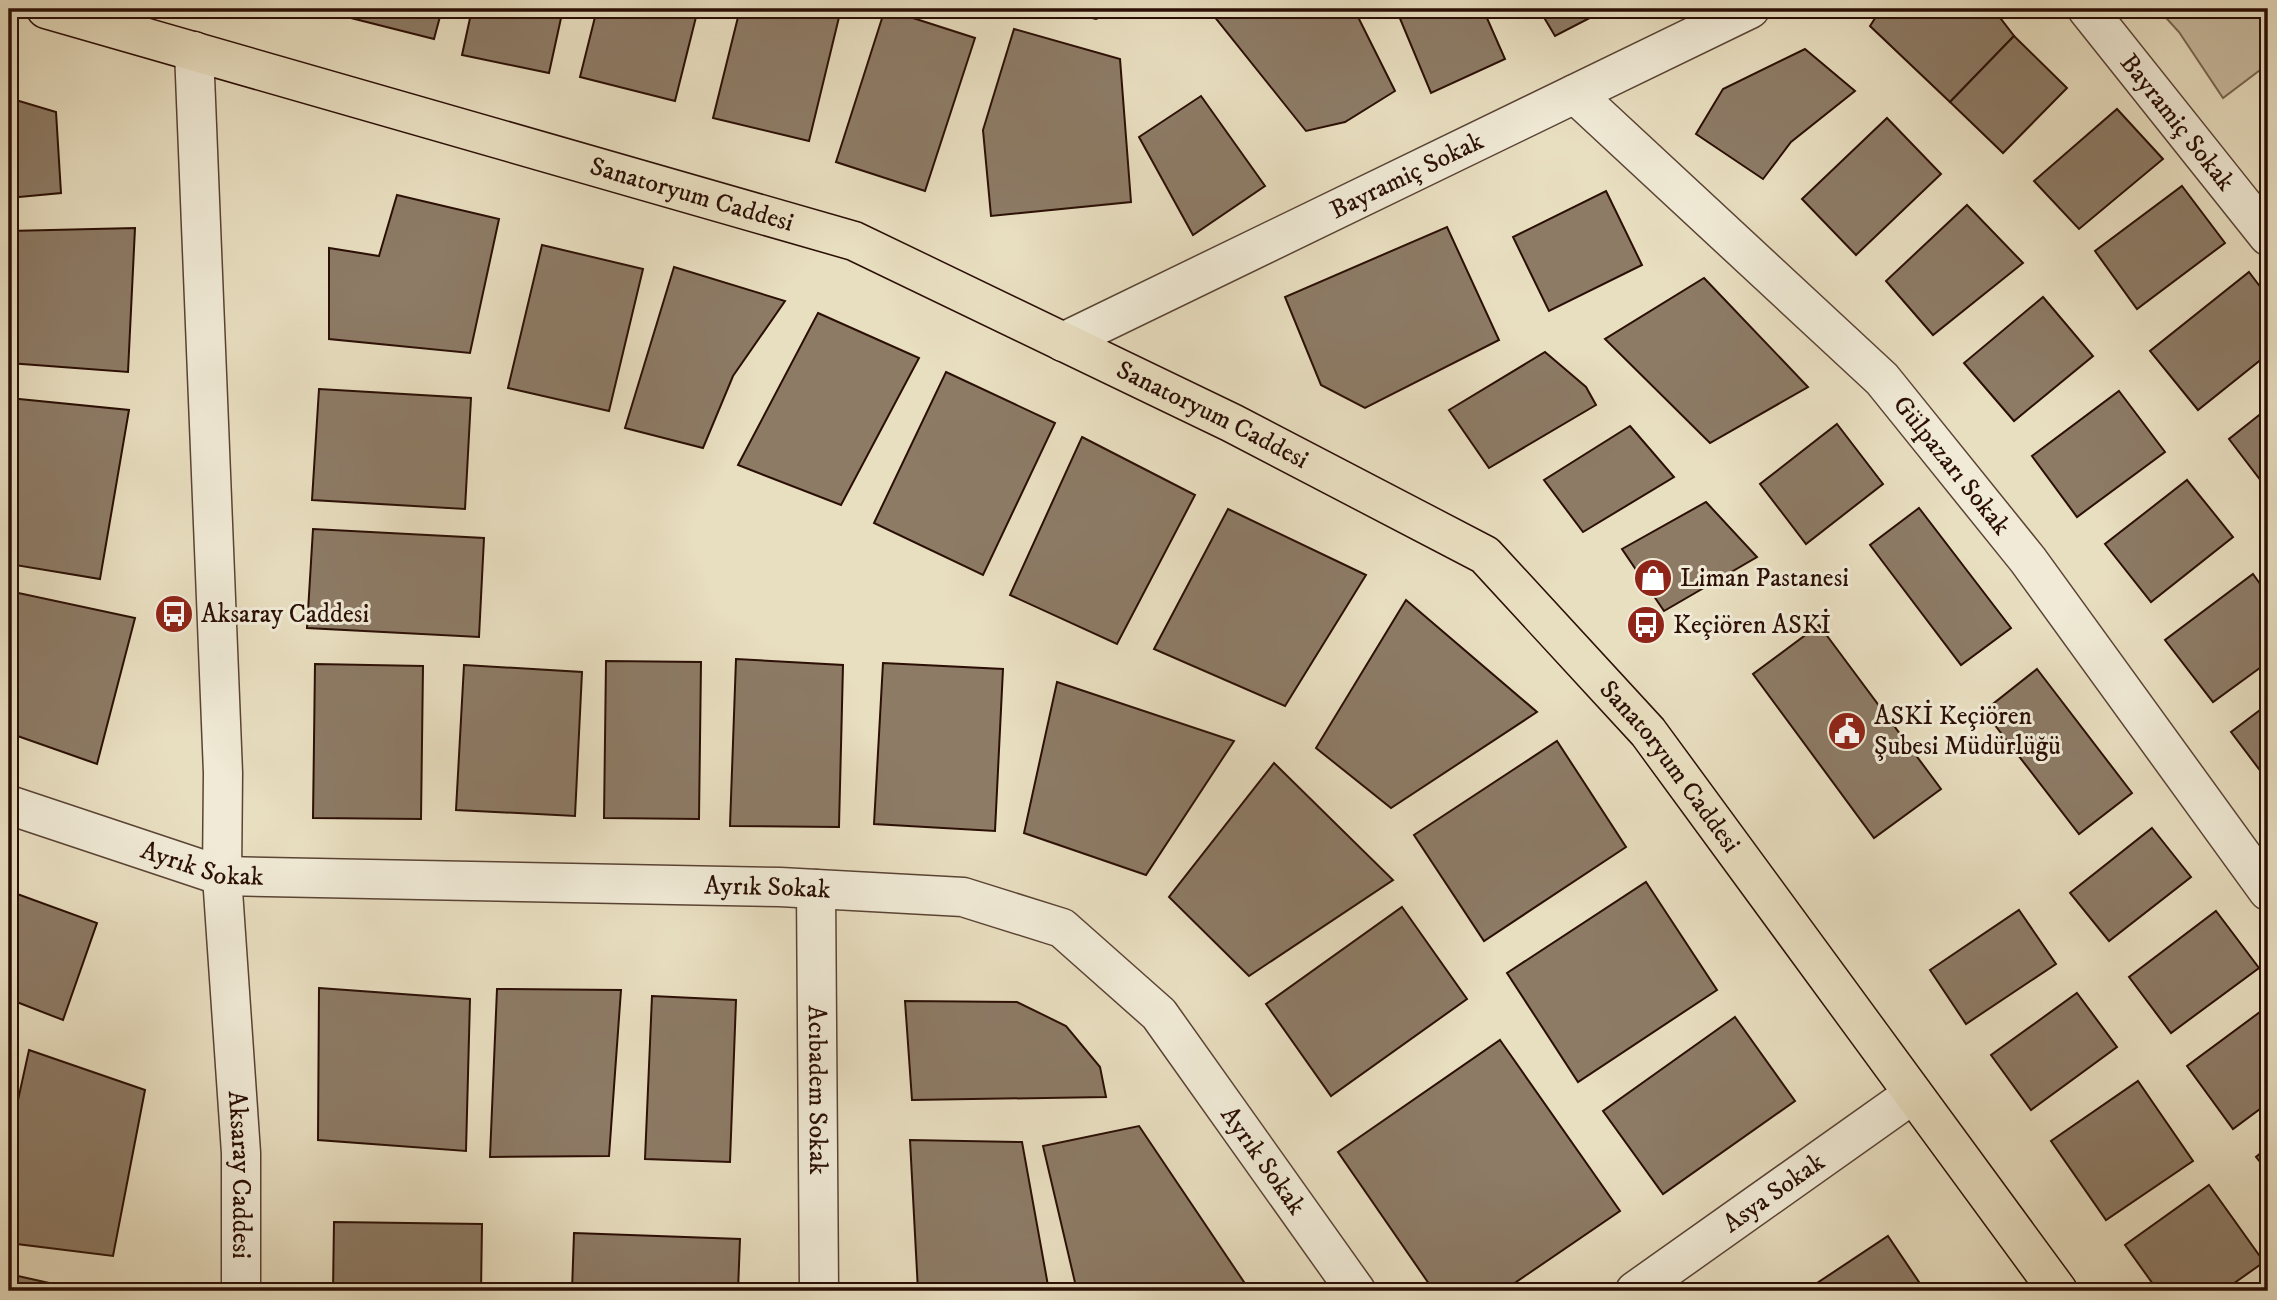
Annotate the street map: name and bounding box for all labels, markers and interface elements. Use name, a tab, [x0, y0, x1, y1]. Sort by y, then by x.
street label: Bayramiç Sokak	[2113, 47, 2242, 198]
street label: Bayramiç Sokak	[1325, 124, 1489, 227]
street label: Sanatoryum Caddesi	[586, 150, 798, 239]
street label: Sanatoryum Caddesi	[1111, 353, 1314, 476]
street label: Gülpazarı Sokak	[1886, 389, 2018, 542]
shop icon: Liman Pastanesi	[1632, 557, 1674, 599]
place label: Liman Pastanesi	[1680, 562, 1849, 595]
bus stop icon: Aksaray Caddesi	[153, 593, 195, 635]
place label: Aksaray Caddesi	[201, 598, 369, 631]
bus stop icon: Keçiören ASKİ	[1625, 604, 1667, 646]
place label: Keçiören ASKİ	[1673, 608, 1831, 642]
street label: Sanatoryum Caddesi	[1592, 673, 1748, 860]
place label: ASKİ Keçiören Şubesi Müdürlüğü	[1874, 699, 2061, 763]
public building icon: ASKİ Keçiören Şubesi Müdürlüğü	[1826, 710, 1868, 752]
street label: Ayrık Sokak	[136, 834, 264, 893]
street label: Ayrık Sokak	[704, 869, 831, 906]
street label: Acıbadem Sokak	[800, 1005, 835, 1175]
street label: Aksaray Caddesi	[220, 1090, 258, 1259]
street label: Ayrık Sokak	[1213, 1099, 1313, 1222]
street label: Asya Sokak	[1716, 1145, 1831, 1240]

